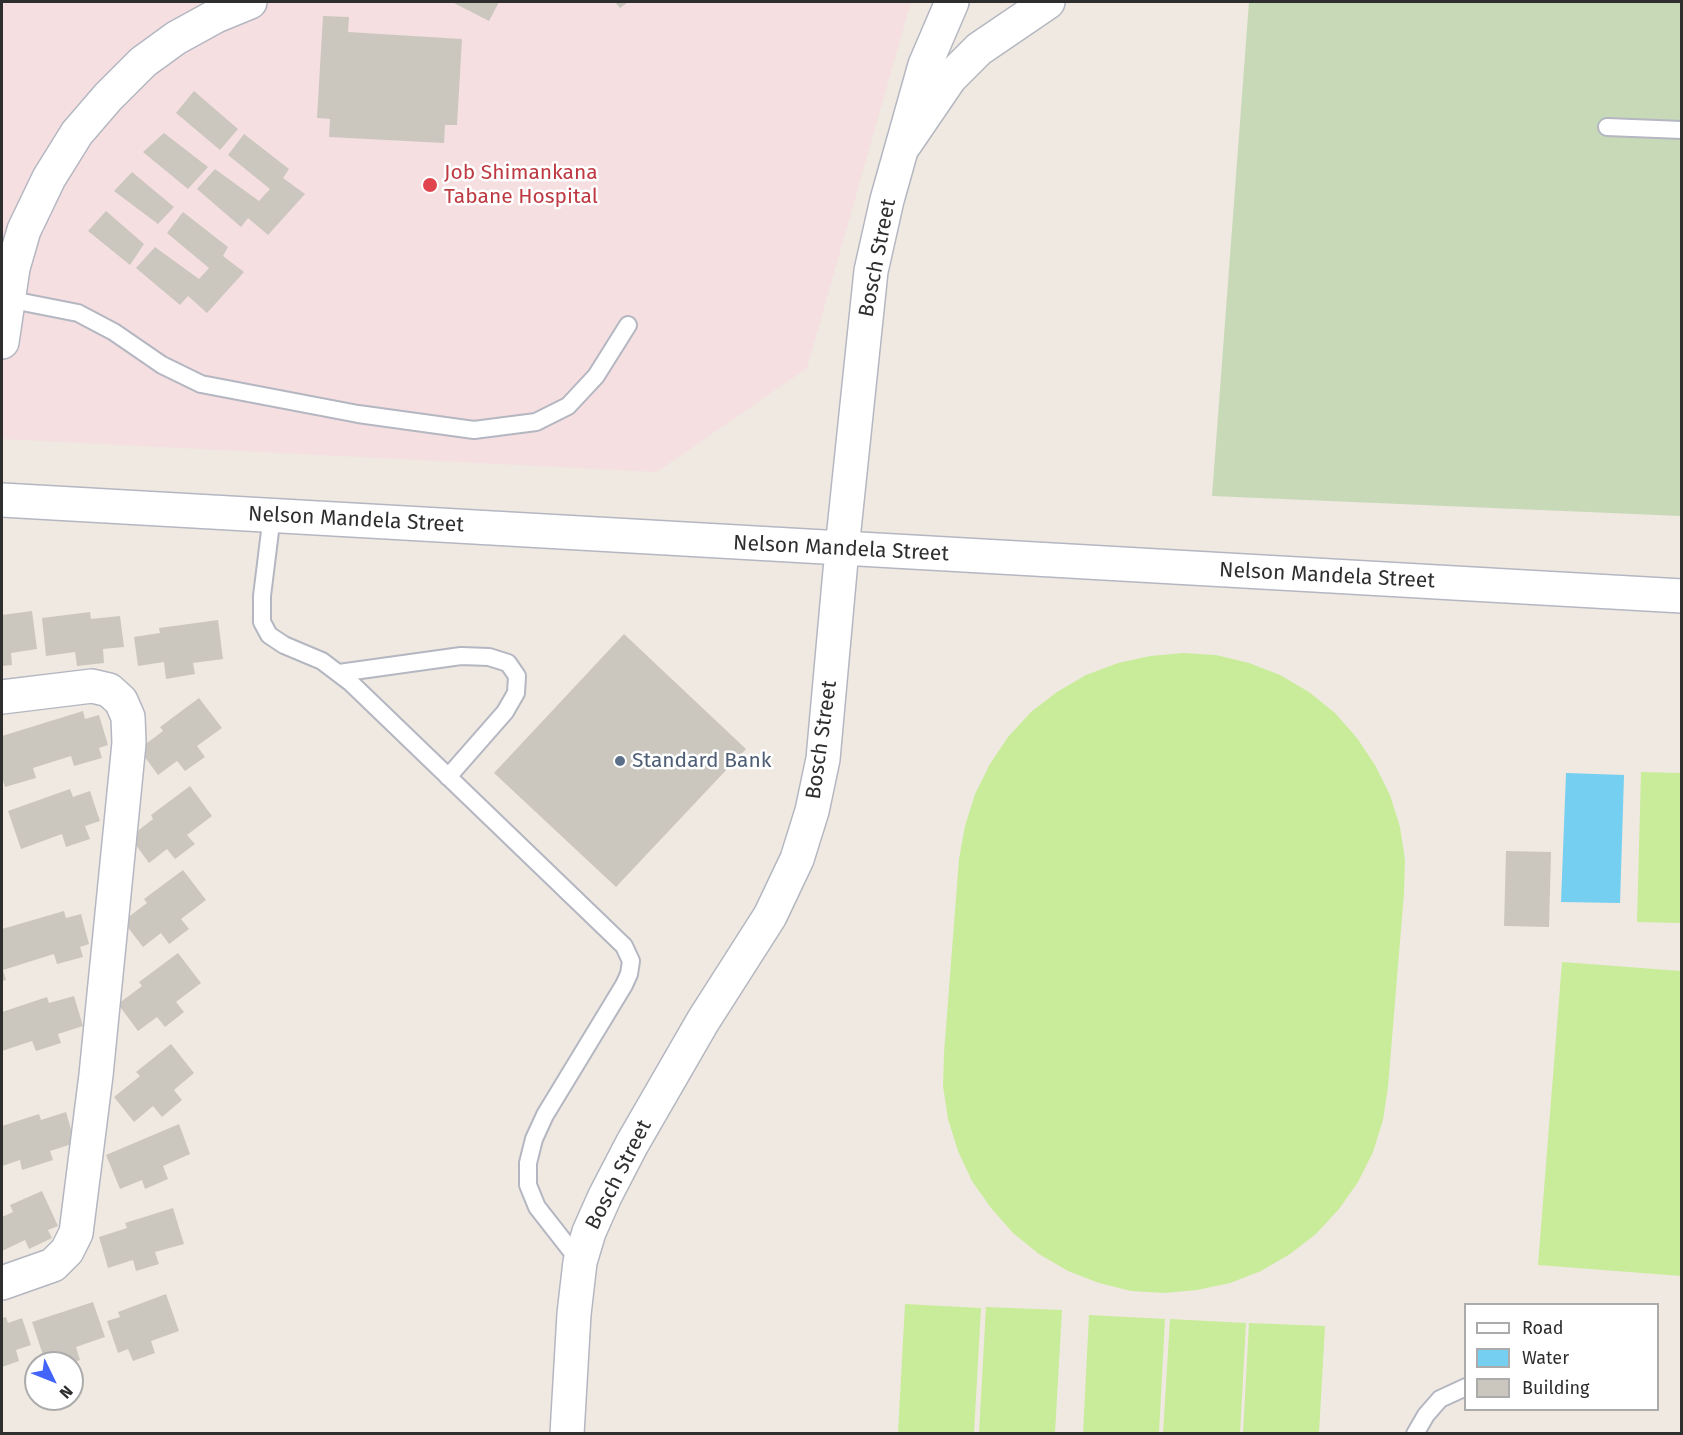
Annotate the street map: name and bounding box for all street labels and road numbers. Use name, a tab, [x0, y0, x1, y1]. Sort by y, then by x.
street label: Bosch Street	[854, 197, 902, 319]
street label: Nelson Mandela Street	[248, 502, 464, 538]
street label: Nelson Mandela Street	[733, 531, 949, 567]
street label: Nelson Mandela Street	[1219, 558, 1435, 594]
street label: Bosch Street	[801, 679, 843, 801]
street label: Bosch Street	[581, 1116, 657, 1234]

